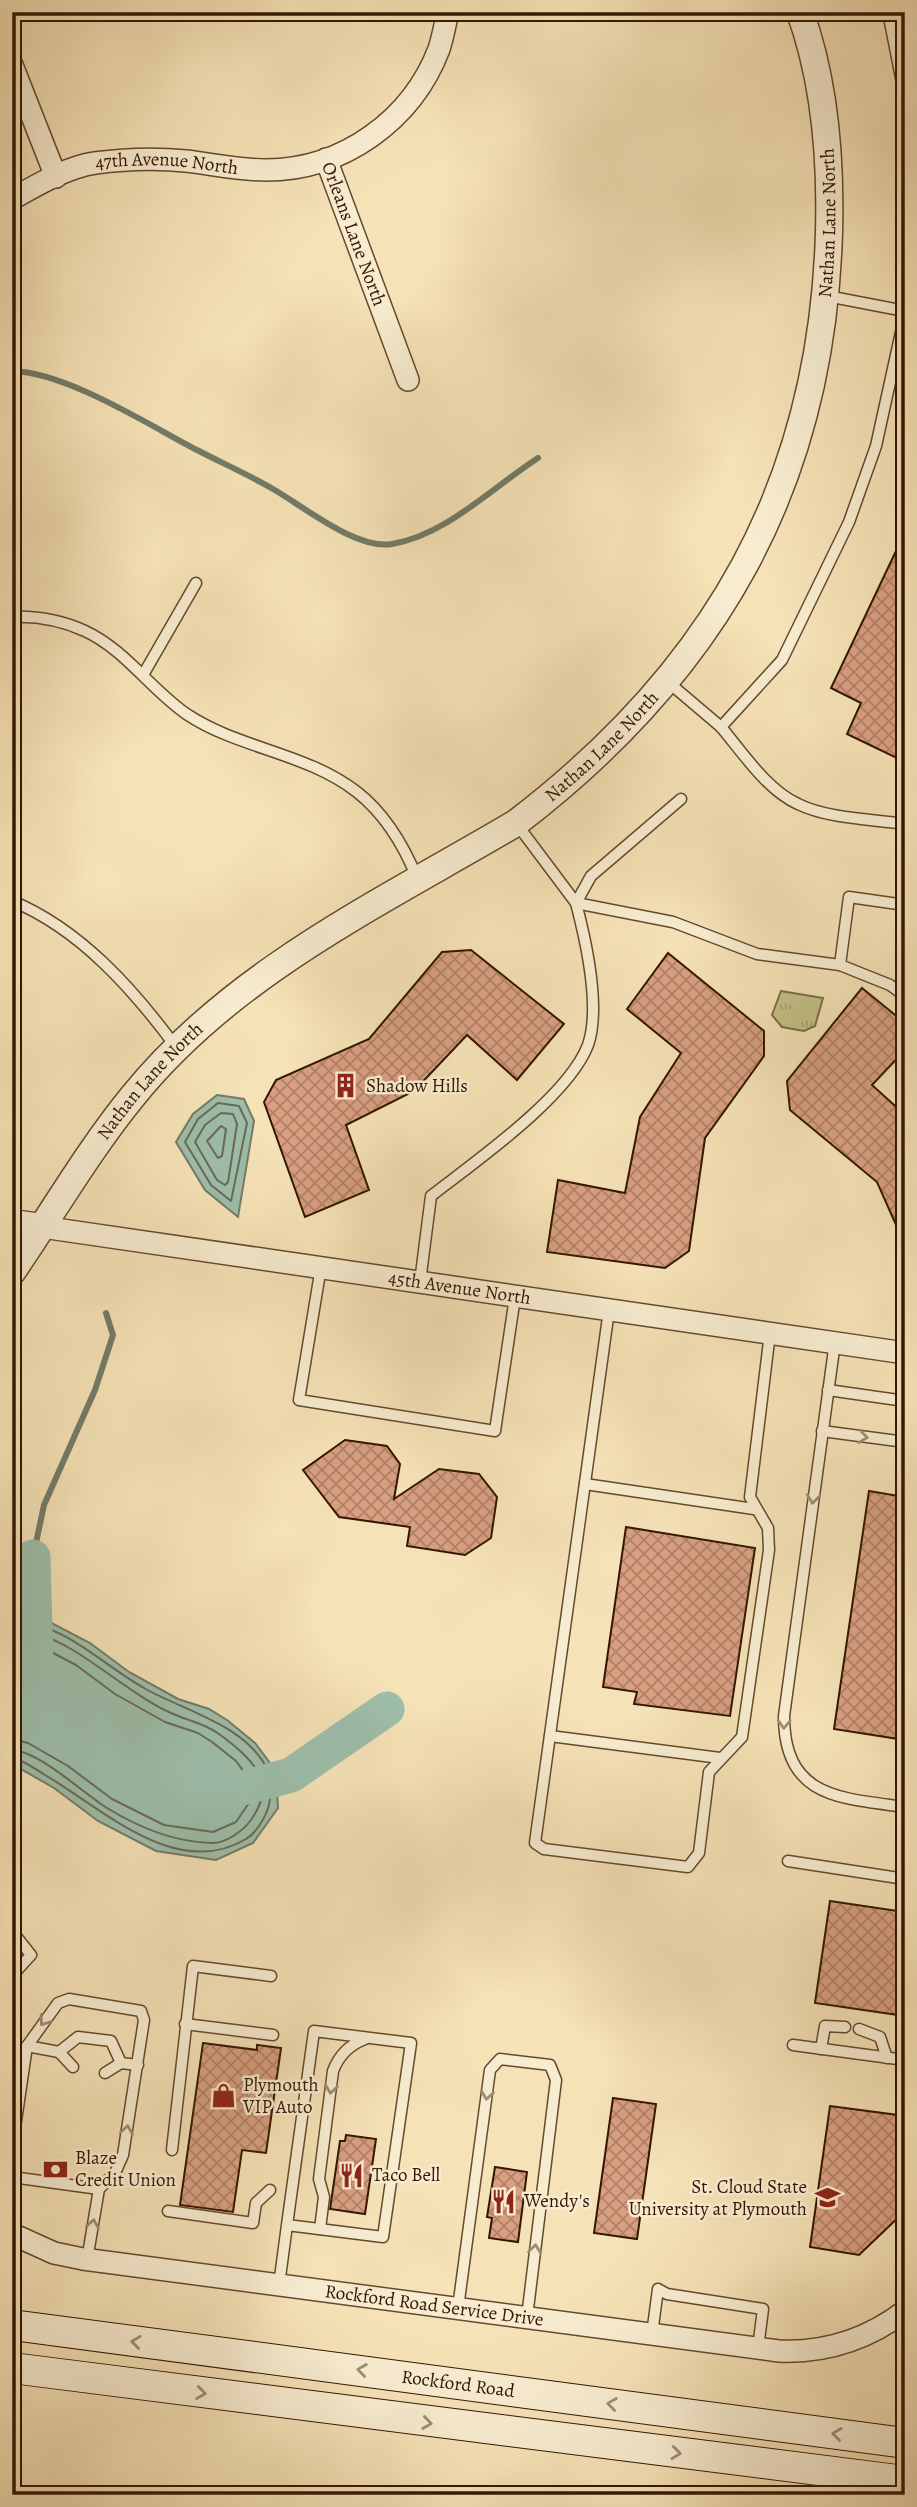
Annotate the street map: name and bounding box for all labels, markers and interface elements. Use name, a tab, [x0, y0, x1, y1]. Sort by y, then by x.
street label: 47th Avenue North	[94, 146, 240, 181]
street label: Nathan Lane North	[812, 147, 842, 299]
street label: Orleans Lane North	[315, 158, 392, 310]
street label: Nathan Lane North	[539, 686, 665, 808]
street label: Nathan Lane North	[91, 1016, 209, 1145]
building icon: Shadow Hills	[332, 1072, 360, 1100]
place label: Shadow Hills	[366, 1073, 468, 1099]
street label: 45th Avenue North	[387, 1265, 533, 1311]
one-way arrow	[857, 1429, 869, 1444]
one-way arrow	[805, 1493, 820, 1504]
one-way arrow	[777, 1719, 792, 1730]
one-way arrow	[40, 2013, 52, 2026]
place label: Plymouth VIP Auto	[242, 2072, 319, 2120]
shop icon: Plymouth VIP Auto	[209, 2082, 237, 2110]
one-way arrow	[324, 2083, 339, 2095]
one-way arrow	[479, 2089, 494, 2100]
one-way arrow	[119, 2124, 134, 2136]
place label: Blaze Credit Union	[75, 2145, 176, 2193]
bank icon: Blaze Credit Union	[41, 2155, 69, 2183]
restaurant icon: Taco Bell	[338, 2161, 366, 2189]
place label: Taco Bell	[372, 2162, 441, 2188]
place label: St. Cloud State University at Plymouth	[629, 2174, 807, 2222]
school or university icon: St. Cloud State University at Plymouth	[813, 2184, 841, 2212]
restaurant icon: Wendy's	[490, 2187, 518, 2215]
place label: Wendy's	[523, 2188, 590, 2214]
one-way arrow	[85, 2219, 100, 2230]
one-way arrow	[528, 2244, 543, 2255]
street label: Rockford Road Service Drive	[323, 2278, 545, 2333]
one-way arrow	[130, 2335, 142, 2350]
one-way arrow	[356, 2363, 368, 2378]
street label: Rockford Road	[400, 2364, 517, 2404]
one-way arrow	[196, 2385, 207, 2400]
one-way arrow	[606, 2397, 617, 2412]
one-way arrow	[421, 2415, 433, 2430]
one-way arrow	[831, 2426, 843, 2441]
one-way arrow	[670, 2445, 682, 2460]

